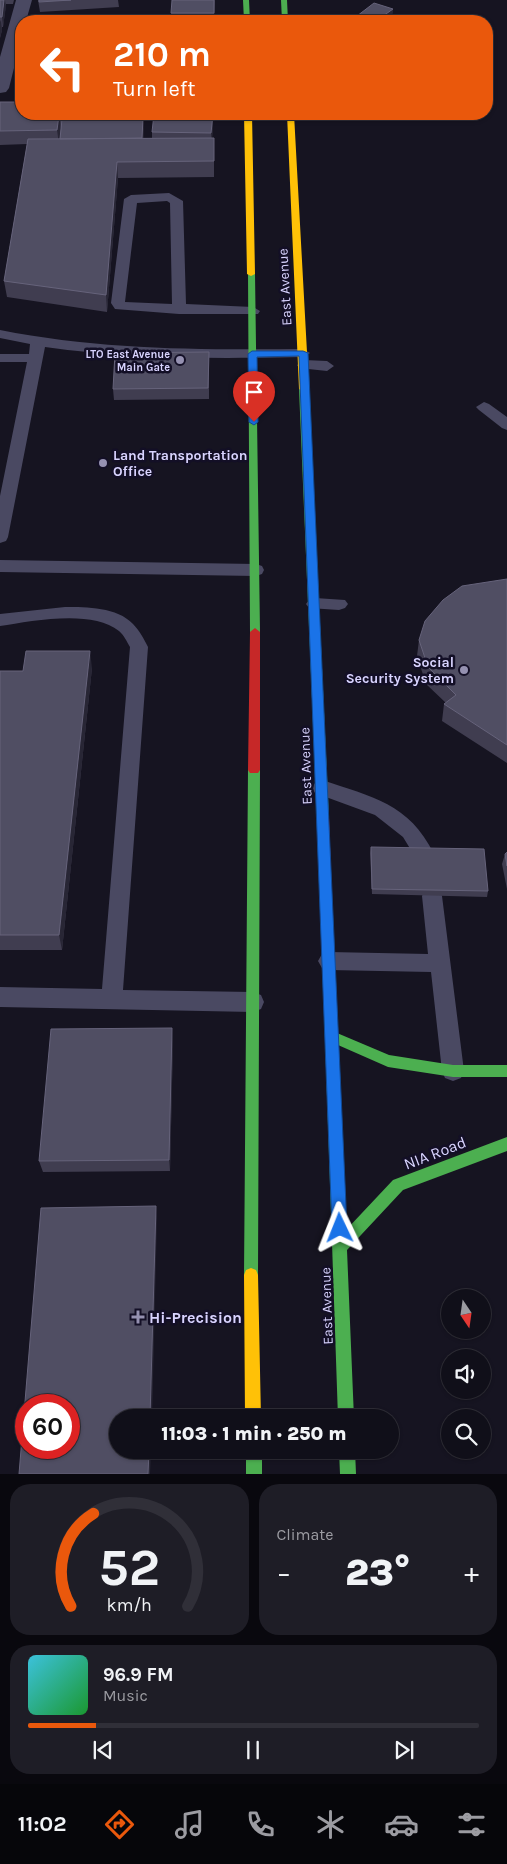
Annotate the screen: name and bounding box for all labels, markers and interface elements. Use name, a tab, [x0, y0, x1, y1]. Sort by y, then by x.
text: 210 m	[113, 34, 211, 75]
icon: left	[30, 35, 95, 100]
text: Turn left	[113, 76, 196, 102]
street label: East Avenue	[274, 248, 296, 326]
place label: LTO East Avenue Main Gate	[85, 348, 170, 374]
marker: LTO East Avenue Main Gate	[174, 354, 186, 366]
pin	[233, 371, 275, 422]
icon: arrive	[240, 378, 268, 406]
place label: Land Transportation Office	[113, 447, 247, 480]
marker: Land Transportation Office	[97, 457, 109, 469]
place label: Social Security System	[346, 654, 454, 687]
marker: Social Security System	[458, 664, 470, 676]
street label: East Avenue	[296, 727, 316, 805]
street label: NIA Road	[401, 1132, 469, 1174]
position arrow	[313, 1201, 365, 1253]
street label: East Avenue	[317, 1267, 337, 1345]
north arrow	[441, 1289, 491, 1339]
map controls	[441, 1289, 491, 1459]
place label: Hi-Precision	[149, 1308, 242, 1327]
marker: Hi-Precision	[131, 1310, 145, 1324]
button: sound	[441, 1349, 491, 1399]
speed limit sign: 60	[15, 1394, 80, 1459]
button: search	[441, 1409, 491, 1459]
text: 11:03 · 1 min · 250 m	[161, 1423, 347, 1445]
text: Climate	[277, 1525, 334, 1544]
text: 52	[98, 1537, 160, 1598]
text: 23°	[345, 1550, 411, 1595]
text: −	[277, 1556, 291, 1589]
text: +	[464, 1556, 479, 1589]
text: km/h	[107, 1595, 152, 1616]
text: 96.9 FM	[103, 1664, 174, 1686]
text: Music	[103, 1686, 148, 1705]
icon: previous	[89, 1736, 117, 1764]
icon: pause	[239, 1736, 267, 1764]
icon: next	[390, 1736, 418, 1764]
icon: directions	[102, 1807, 137, 1842]
icon: music	[172, 1807, 207, 1842]
icon: phone	[243, 1807, 278, 1842]
icon: climate	[313, 1807, 348, 1842]
icon: car	[384, 1807, 419, 1842]
icon: filters	[454, 1807, 489, 1842]
text: 11:02	[18, 1811, 67, 1837]

